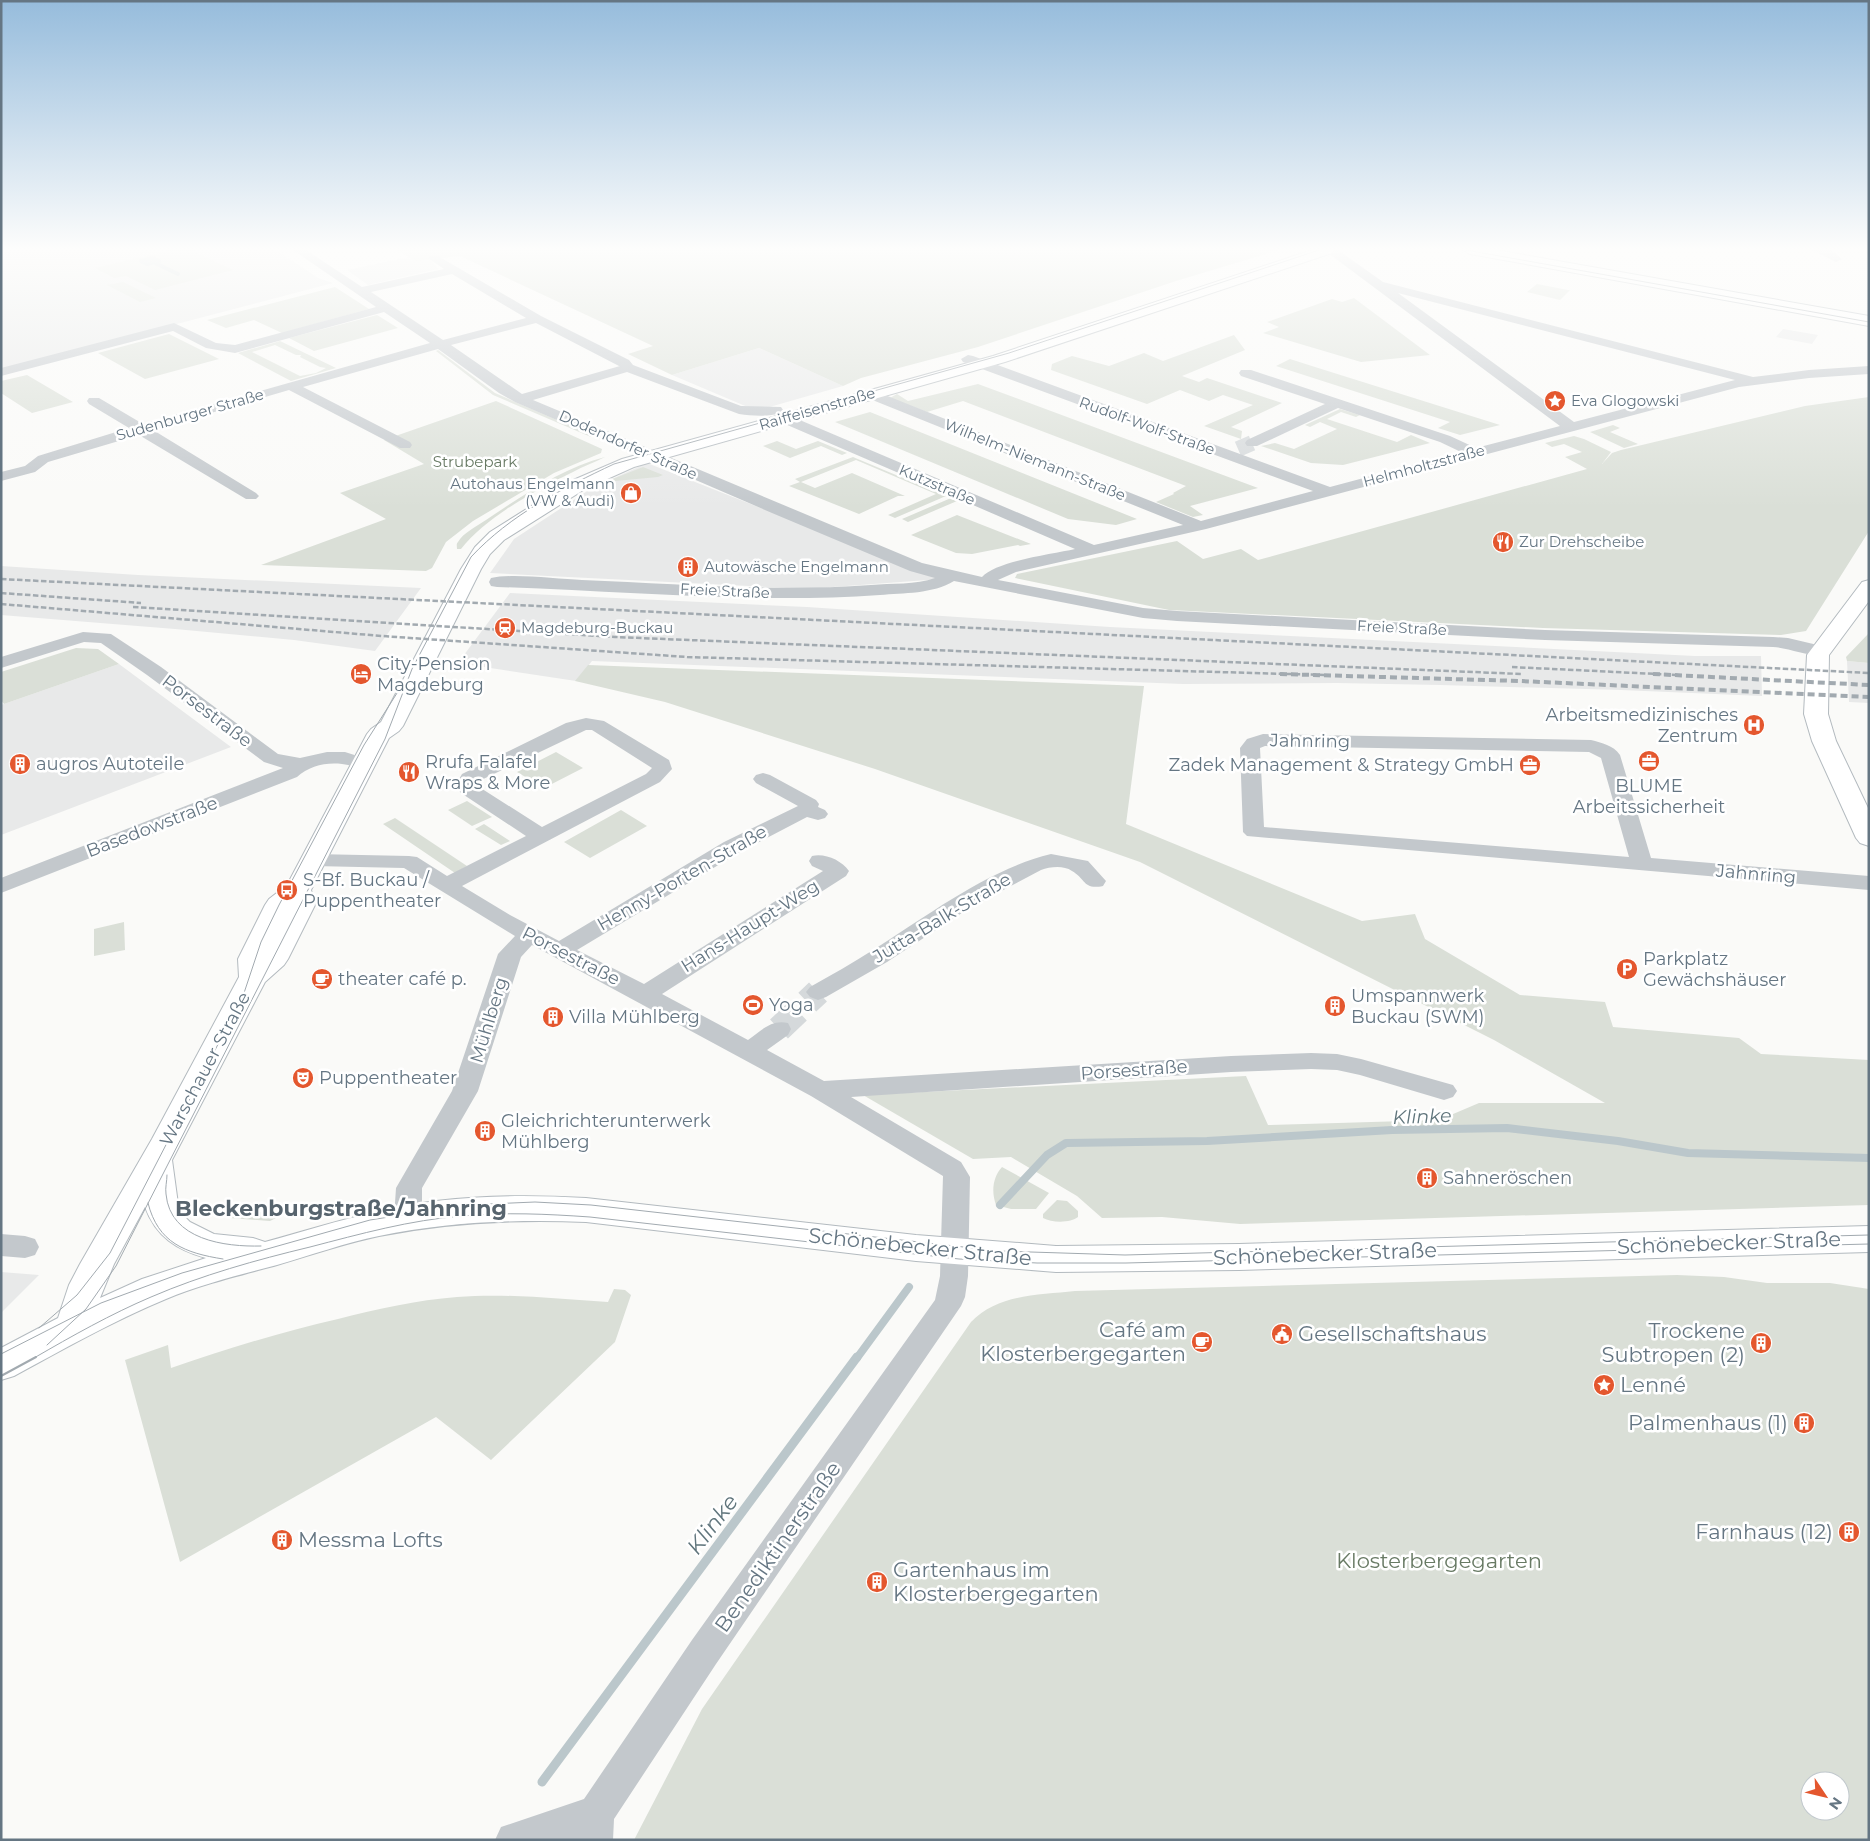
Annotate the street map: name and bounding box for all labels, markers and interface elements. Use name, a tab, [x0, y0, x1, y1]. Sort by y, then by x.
street label: Raiffeisenstraße	[757, 383, 877, 434]
street label: Sudenburger Straße	[114, 384, 266, 445]
place icon: Eva Glogowski	[1543, 389, 1567, 413]
place label: Eva Glogowski	[1571, 391, 1679, 410]
street label: Rudolf-Wolf-Straße	[1077, 392, 1218, 459]
street label: Dodendorfer Straße	[556, 405, 700, 484]
street label: Wilhelm-Niemann-Straße	[942, 414, 1129, 505]
street label: Helmholtzstraße	[1361, 440, 1487, 491]
park label: Strubepark	[433, 452, 517, 471]
street label: Kutzstraße	[896, 460, 978, 509]
place label: Autohaus Engelmann (VW & Audi)	[450, 474, 615, 510]
shop icon: Autohaus Engelmann (VW & Audi)	[619, 481, 643, 505]
restaurant icon: Zur Drehscheibe	[1491, 530, 1515, 554]
place label: Zur Drehscheibe	[1519, 532, 1644, 551]
building icon: Autowäsche Engelmann	[676, 555, 700, 579]
place label: Autowäsche Engelmann	[704, 557, 889, 576]
street label: Freie Straße	[680, 579, 770, 602]
station icon: Magdeburg-Buckau	[493, 616, 517, 640]
street label: Freie Straße	[1357, 616, 1447, 639]
place label: Magdeburg-Buckau	[521, 618, 673, 637]
place label: City-Pension Magdeburg	[377, 653, 490, 696]
hotel icon: City-Pension Magdeburg	[349, 662, 373, 686]
street label: Porsestraße	[158, 670, 256, 752]
place label: Arbeitsmedizinisches Zentrum	[1545, 704, 1738, 747]
hospital icon: Arbeitsmedizinisches Zentrum	[1742, 713, 1766, 737]
street label: Jahnring	[1269, 729, 1350, 753]
office icon: BLUME Arbeitssicherheit	[1637, 749, 1661, 773]
place label: Rrufa Falafel Wraps & More	[425, 751, 550, 794]
building icon: augros Autoteile	[8, 752, 32, 776]
place label: augros Autoteile	[36, 753, 184, 775]
office icon: Zadek Management & Strategy GmbH	[1518, 753, 1542, 777]
place label: Zadek Management & Strategy GmbH	[1168, 754, 1514, 776]
restaurant icon: Rrufa Falafel Wraps & More	[397, 760, 421, 784]
place label: BLUME Arbeitssicherheit	[1573, 775, 1725, 818]
street label: Basedowstraße	[83, 792, 221, 862]
street label: Henny-Porten-Straße	[593, 820, 771, 936]
street label: Jahnring	[1714, 859, 1797, 888]
street label: Jutta-Balk-Straße	[868, 868, 1015, 968]
place label: S-Bf. Buckau / Puppentheater	[303, 869, 441, 912]
street label: Hans-Haupt-Weg	[677, 875, 823, 977]
bus stop icon: S-Bf. Buckau / Puppentheater	[275, 878, 299, 902]
street label: Porsestraße	[518, 922, 624, 990]
place label: Parkplatz Gewächshäuser	[1643, 948, 1786, 991]
parking icon: Parkplatz Gewächshäuser	[1615, 957, 1639, 981]
cafe icon: theater café p.	[310, 967, 334, 991]
place label: theater café p.	[338, 968, 467, 990]
street label: Mühlberg	[466, 974, 512, 1066]
place label: Umspannwerk Buckau (SWM)	[1351, 985, 1485, 1028]
street label: Warschauer Straße	[155, 988, 255, 1150]
sports icon: Yoga	[741, 993, 765, 1017]
place label: Yoga	[769, 994, 814, 1016]
building icon: Umspannwerk Buckau (SWM)	[1323, 994, 1347, 1018]
building icon: Villa Mühlberg	[541, 1005, 565, 1029]
place label: Villa Mühlberg	[569, 1006, 700, 1028]
street label: Porsestraße	[1080, 1055, 1188, 1085]
theatre icon: Puppentheater	[291, 1066, 315, 1090]
place label: Puppentheater	[319, 1067, 457, 1089]
water label: Klinke	[1392, 1104, 1452, 1129]
place label: Gleichrichterunterwerk Mühlberg	[501, 1110, 711, 1153]
building icon: Gleichrichterunterwerk Mühlberg	[473, 1119, 497, 1143]
building icon: Sahneröschen	[1415, 1166, 1439, 1190]
place label: Sahneröschen	[1443, 1167, 1572, 1189]
district label: Bleckenburgstraße/Jahnring	[175, 1195, 507, 1222]
street label: Schönebecker Straße	[807, 1222, 1033, 1271]
street label: Schönebecker Straße	[1616, 1226, 1841, 1259]
street label: Schönebecker Straße	[1212, 1237, 1437, 1270]
place label: Café am Klosterbergegarten	[980, 1317, 1186, 1366]
place label: Trockene Subtropen (2)	[1602, 1318, 1745, 1367]
place label: Gesellschaftshaus	[1298, 1321, 1486, 1346]
public building icon: Gesellschaftshaus	[1270, 1322, 1294, 1346]
cafe icon: Café am Klosterbergegarten	[1190, 1330, 1214, 1354]
building icon: Trockene Subtropen (2)	[1749, 1331, 1773, 1355]
place label: Lenné	[1620, 1372, 1686, 1397]
place icon: Lenné	[1592, 1373, 1616, 1397]
place label: Palmenhaus (1)	[1628, 1410, 1788, 1435]
building icon: Palmenhaus (1)	[1792, 1411, 1816, 1435]
street label: Benediktinerstraße	[709, 1457, 846, 1637]
water label: Klinke	[681, 1489, 744, 1560]
place label: Farnhaus (12)	[1695, 1519, 1833, 1544]
building icon: Farnhaus (12)	[1837, 1520, 1861, 1544]
place label: Messma Lofts	[298, 1527, 443, 1552]
building icon: Messma Lofts	[270, 1528, 294, 1552]
park label: Klosterbergegarten	[1336, 1548, 1542, 1573]
place label: Gartenhaus im Klosterbergegarten	[893, 1557, 1099, 1606]
building icon: Gartenhaus im Klosterbergegarten	[865, 1570, 889, 1594]
north arrow	[1800, 1771, 1850, 1821]
text: N	[1825, 1794, 1846, 1813]

